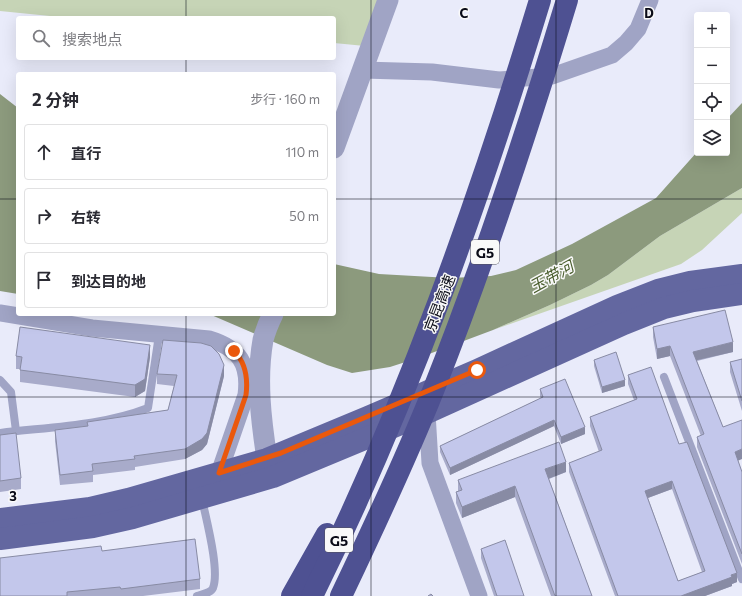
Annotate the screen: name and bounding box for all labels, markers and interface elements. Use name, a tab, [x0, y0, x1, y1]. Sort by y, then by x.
text: C	[460, 5, 469, 21]
text: D	[644, 5, 654, 21]
map controls	[694, 12, 730, 156]
button: +	[694, 12, 730, 48]
search box	[16, 16, 336, 60]
icon: search	[30, 27, 52, 49]
text: 搜索地点	[62, 30, 122, 48]
button: −	[694, 48, 730, 84]
button: locate	[694, 84, 730, 120]
text: 2 分钟	[32, 89, 79, 110]
text: 步行 · 160 m	[250, 91, 320, 107]
button: layers	[694, 120, 730, 156]
icon: ahead	[33, 141, 55, 163]
text: 直行	[71, 144, 101, 162]
text: 110 m	[286, 144, 319, 160]
icon: right	[33, 205, 55, 227]
text: 右转	[71, 208, 101, 226]
text: 50 m	[289, 208, 319, 224]
road number: G5	[471, 240, 499, 264]
water label: 玉带河	[525, 255, 579, 296]
icon: arrive	[33, 269, 55, 291]
text: 到达目的地	[71, 272, 146, 290]
street label: 京昆高速	[420, 272, 458, 334]
route end	[225, 342, 243, 360]
route start	[468, 361, 486, 379]
text: 3	[9, 488, 17, 504]
road number: G5	[325, 528, 353, 552]

